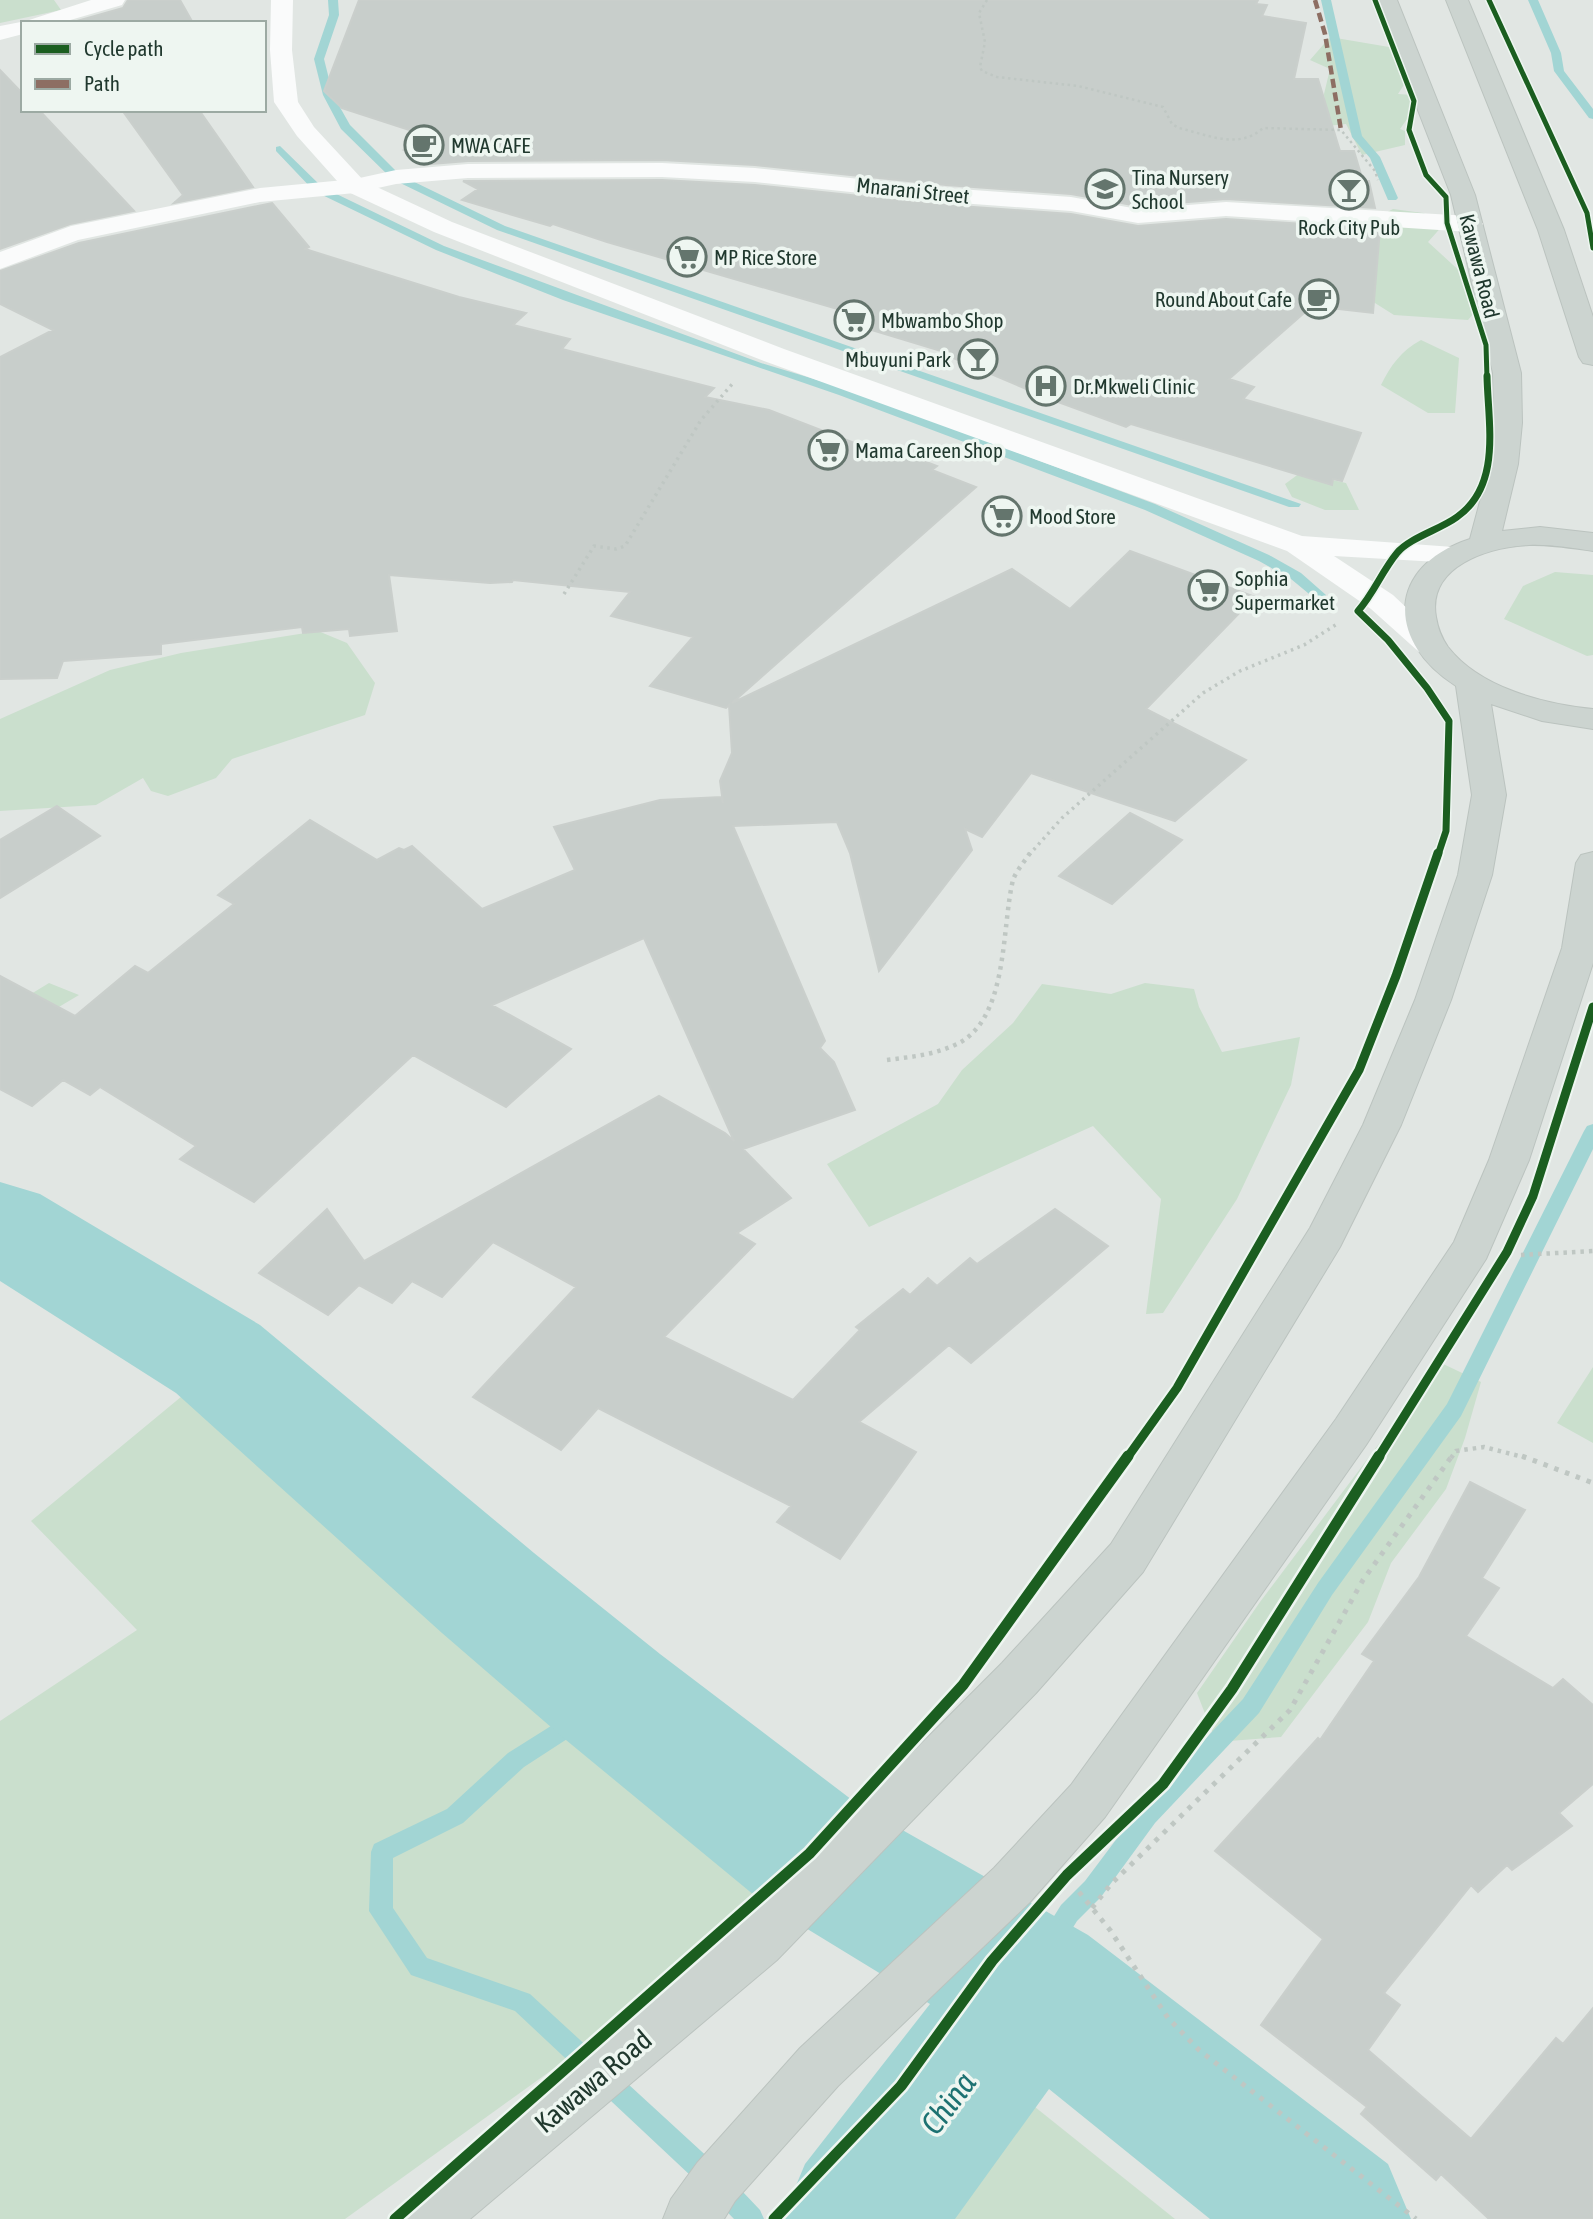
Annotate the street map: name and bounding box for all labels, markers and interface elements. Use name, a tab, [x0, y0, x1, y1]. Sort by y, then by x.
legend	[21, 21, 266, 112]
text: Cycle path	[84, 36, 163, 60]
text: Path	[84, 71, 120, 95]
cafe icon: MWA CAFE	[403, 124, 445, 166]
place label: MWA CAFE	[451, 133, 530, 157]
place label: Tina Nursery School	[1132, 165, 1229, 213]
school or university icon: Tina Nursery School	[1084, 168, 1126, 210]
bar icon: Rock City Pub	[1328, 169, 1370, 211]
street label: Mnarani Street	[855, 172, 971, 208]
street label: Kawawa Road	[1455, 211, 1505, 321]
place label: Rock City Pub	[1298, 215, 1400, 239]
supermarket icon: MP Rice Store	[666, 236, 708, 278]
place label: MP Rice Store	[714, 245, 817, 269]
cafe icon: Round About Cafe	[1298, 278, 1340, 320]
place label: Round About Cafe	[1155, 287, 1292, 311]
supermarket icon: Mbwambo Shop	[833, 299, 875, 341]
place label: Mbwambo Shop	[881, 308, 1004, 332]
bar icon: Mbuyuni Park	[957, 338, 999, 380]
place label: Mbuyuni Park	[845, 347, 951, 371]
hospital icon: Dr.Mkweli Clinic	[1025, 365, 1067, 407]
place label: Dr.Mkweli Clinic	[1073, 374, 1195, 398]
supermarket icon: Mama Careen Shop	[807, 429, 849, 471]
place label: Mama Careen Shop	[855, 438, 1003, 462]
supermarket icon: Mood Store	[981, 495, 1023, 537]
place label: Mood Store	[1029, 504, 1116, 528]
place label: Sophia Supermarket	[1235, 566, 1335, 614]
supermarket icon: Sophia Supermarket	[1187, 569, 1229, 611]
street label: Kawawa Road	[528, 2023, 658, 2139]
water label: China	[913, 2065, 983, 2141]

